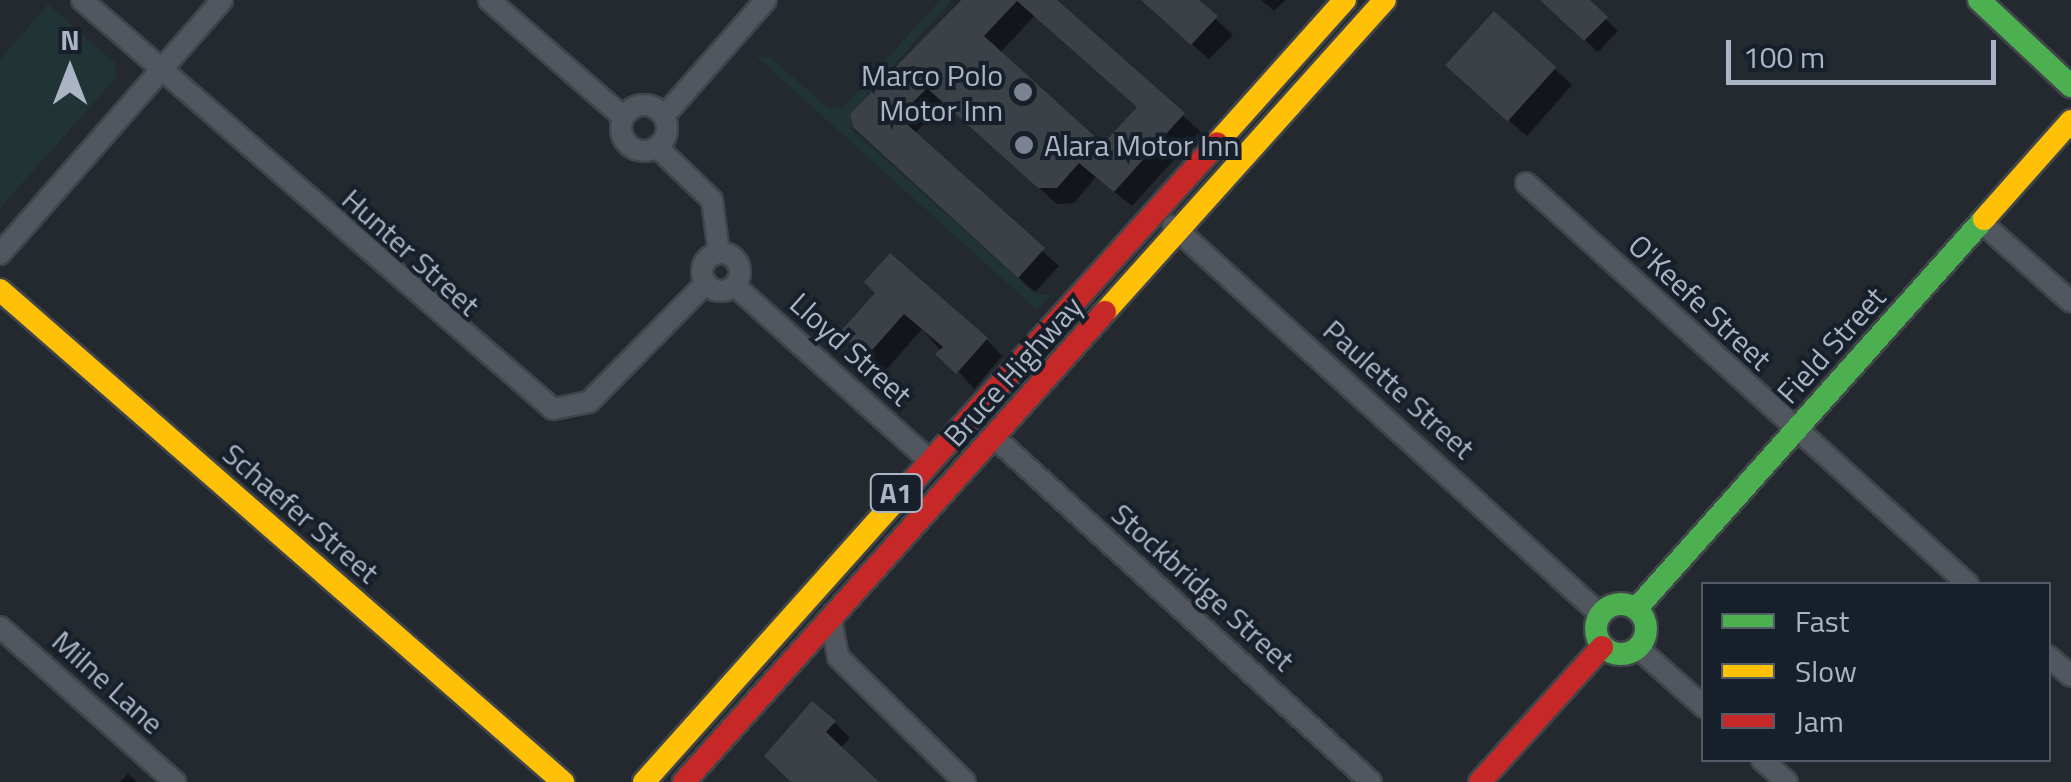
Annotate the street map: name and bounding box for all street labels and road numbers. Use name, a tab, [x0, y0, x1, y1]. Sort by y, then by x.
street label: Hunter Street	[335, 181, 487, 323]
street label: O'Keefe Street	[1621, 227, 1779, 377]
street label: Field Street	[1769, 279, 1893, 411]
street label: Lloyd Street	[783, 285, 919, 413]
street label: Bruce Highway	[936, 288, 1090, 454]
street label: Paulette Street	[1316, 312, 1482, 466]
street label: Schaefer Street	[216, 436, 386, 590]
road number: A1	[868, 470, 924, 516]
street label: Stockbridge Street	[1104, 496, 1302, 678]
street label: Milne Lane	[45, 623, 171, 741]

